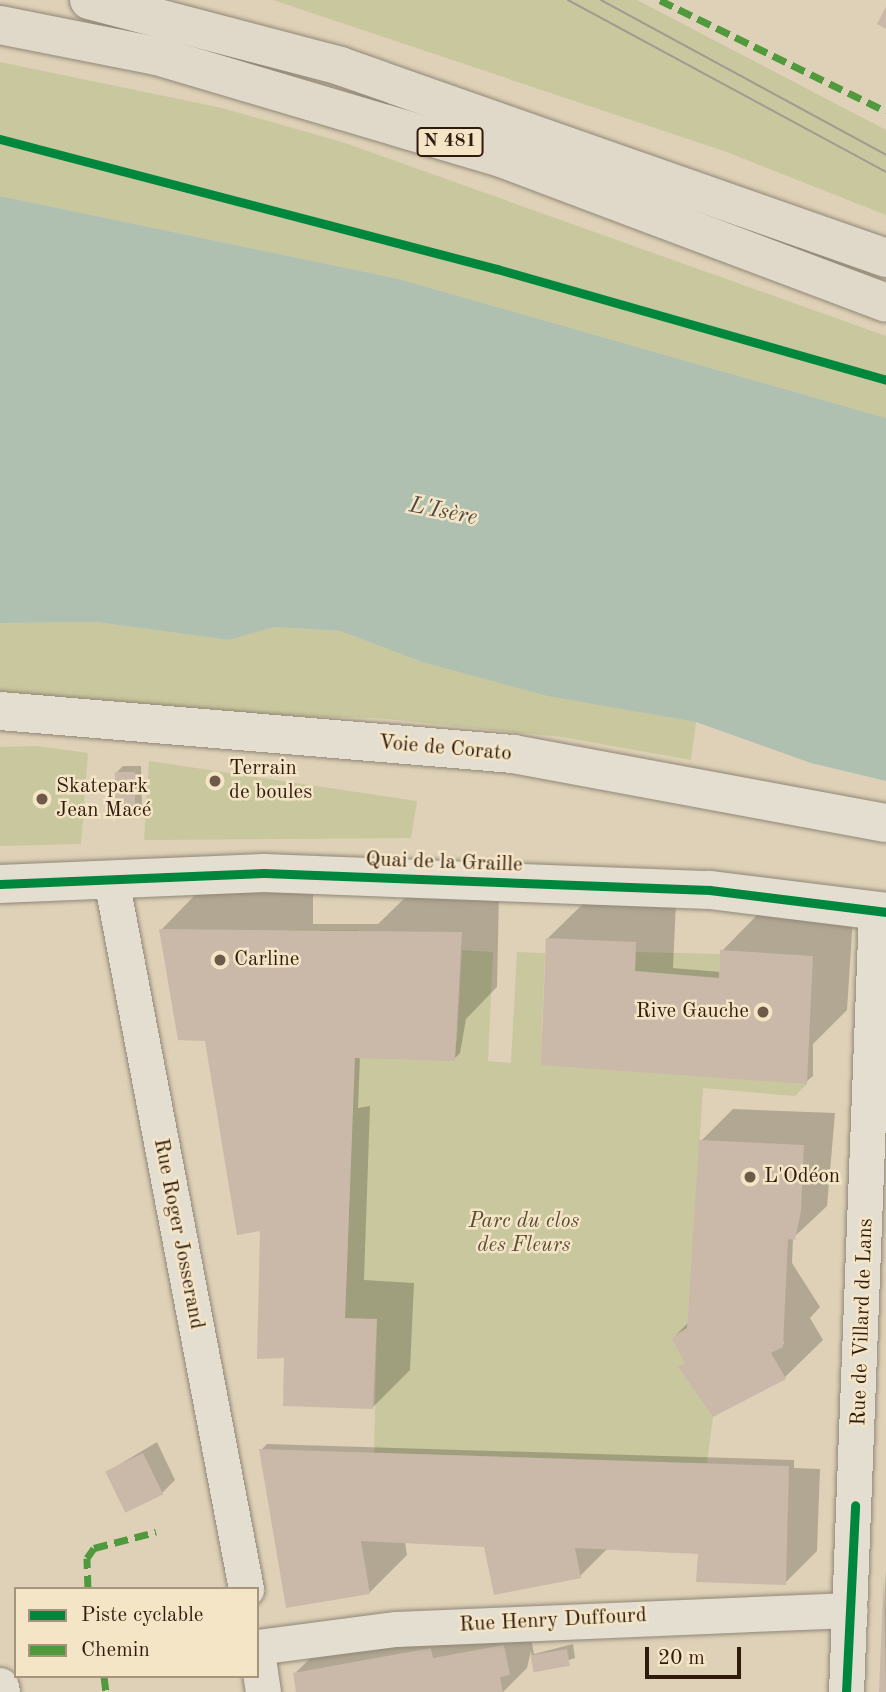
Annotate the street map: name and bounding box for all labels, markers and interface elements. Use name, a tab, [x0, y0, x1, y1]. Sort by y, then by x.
road number: N 481	[415, 126, 485, 158]
water label: L'Isère	[407, 492, 479, 532]
street label: Voie de Corato	[377, 731, 513, 767]
place label: Terrain de boules	[229, 756, 312, 806]
marker: Terrain de boules	[207, 773, 223, 789]
place label: Skatepark Jean Macé	[56, 774, 151, 824]
marker: Skatepark Jean Macé	[34, 791, 50, 807]
street label: Quai de la Graille	[365, 848, 523, 878]
place label: Carline	[234, 947, 299, 973]
marker: Carline	[212, 952, 228, 968]
place label: Rive Gauche	[636, 999, 749, 1025]
marker: Rive Gauche	[755, 1004, 771, 1020]
street label: Rue Roger Josserand	[147, 1137, 209, 1331]
place label: L'Odéon	[764, 1164, 840, 1190]
marker: L'Odéon	[742, 1169, 758, 1185]
park label: Parc du clos des Fleurs	[469, 1209, 579, 1259]
street label: Rue de Villard de Lans	[847, 1218, 879, 1426]
legend	[14, 1587, 259, 1678]
street label: Rue Henry Duffourd	[459, 1604, 647, 1638]
text: Piste cyclable	[81, 1605, 204, 1626]
scale bar	[648, 1632, 744, 1676]
text: Chemin	[81, 1640, 150, 1661]
text: 20 m	[658, 1648, 705, 1669]

